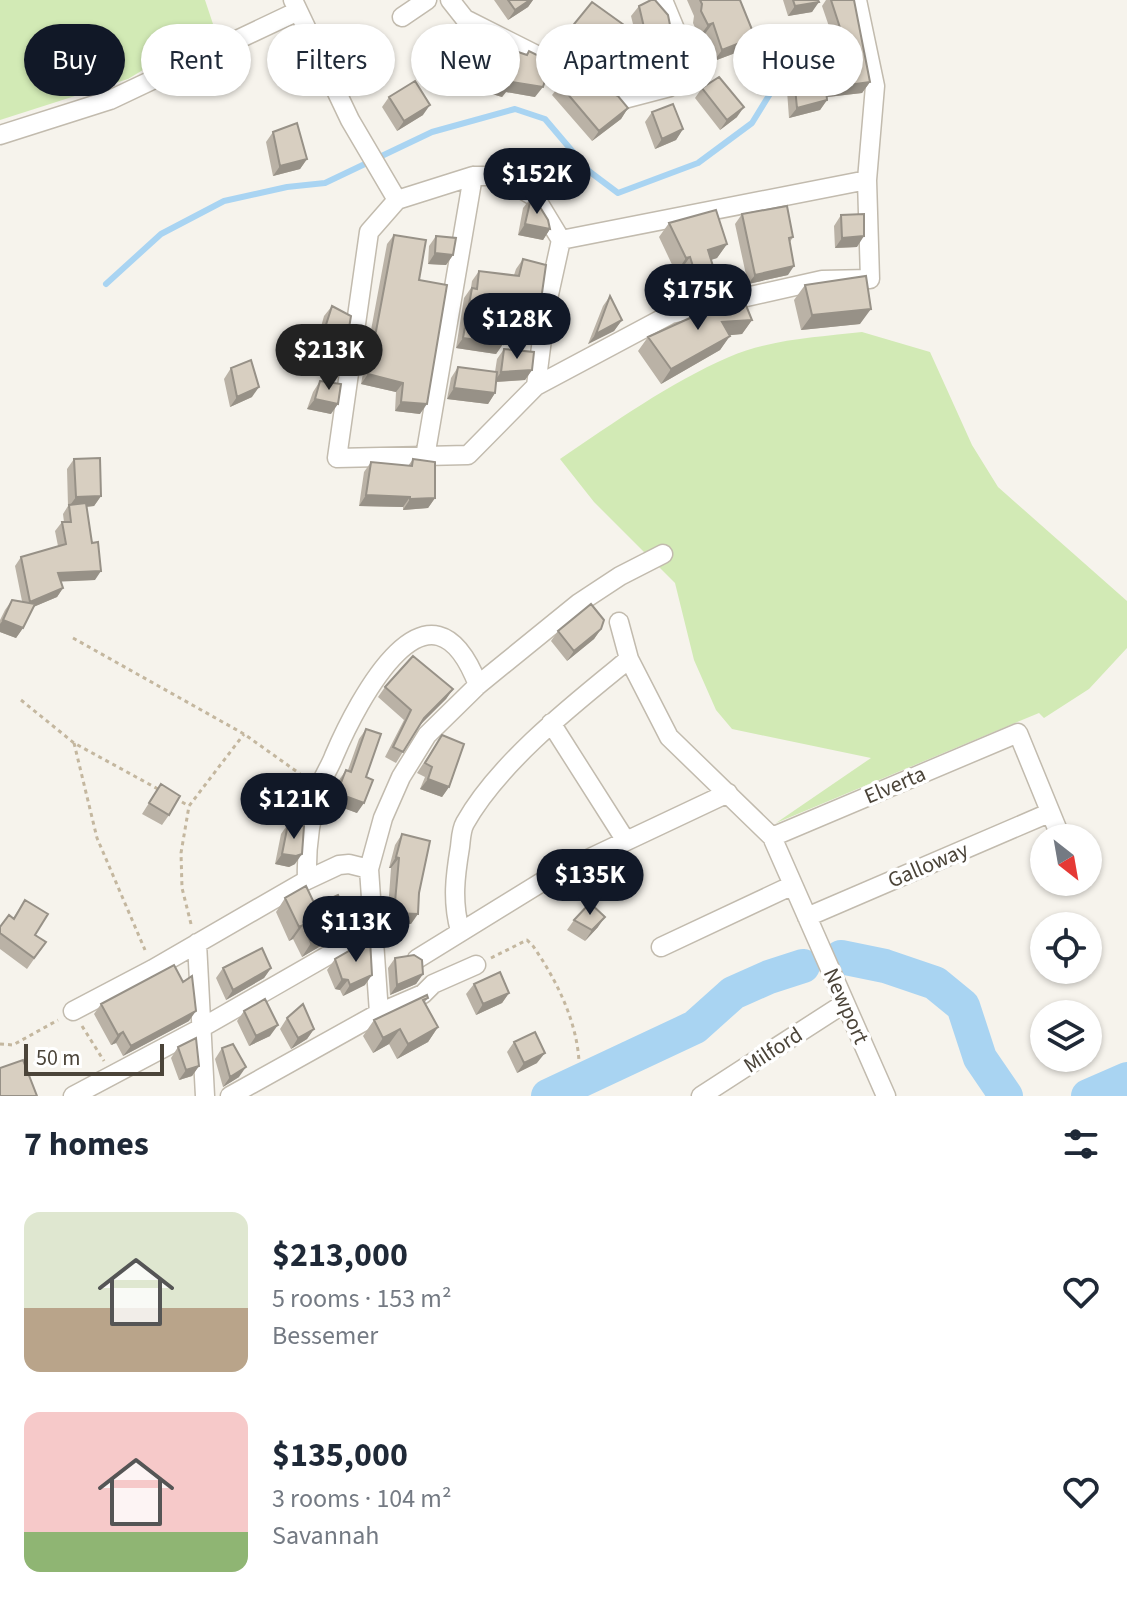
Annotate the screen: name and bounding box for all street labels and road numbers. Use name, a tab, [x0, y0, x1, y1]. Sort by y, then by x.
street label: Elverta	[859, 758, 931, 812]
street label: Galloway	[883, 833, 974, 896]
street label: Newport	[815, 963, 877, 1050]
street label: Milford	[737, 1019, 809, 1081]

